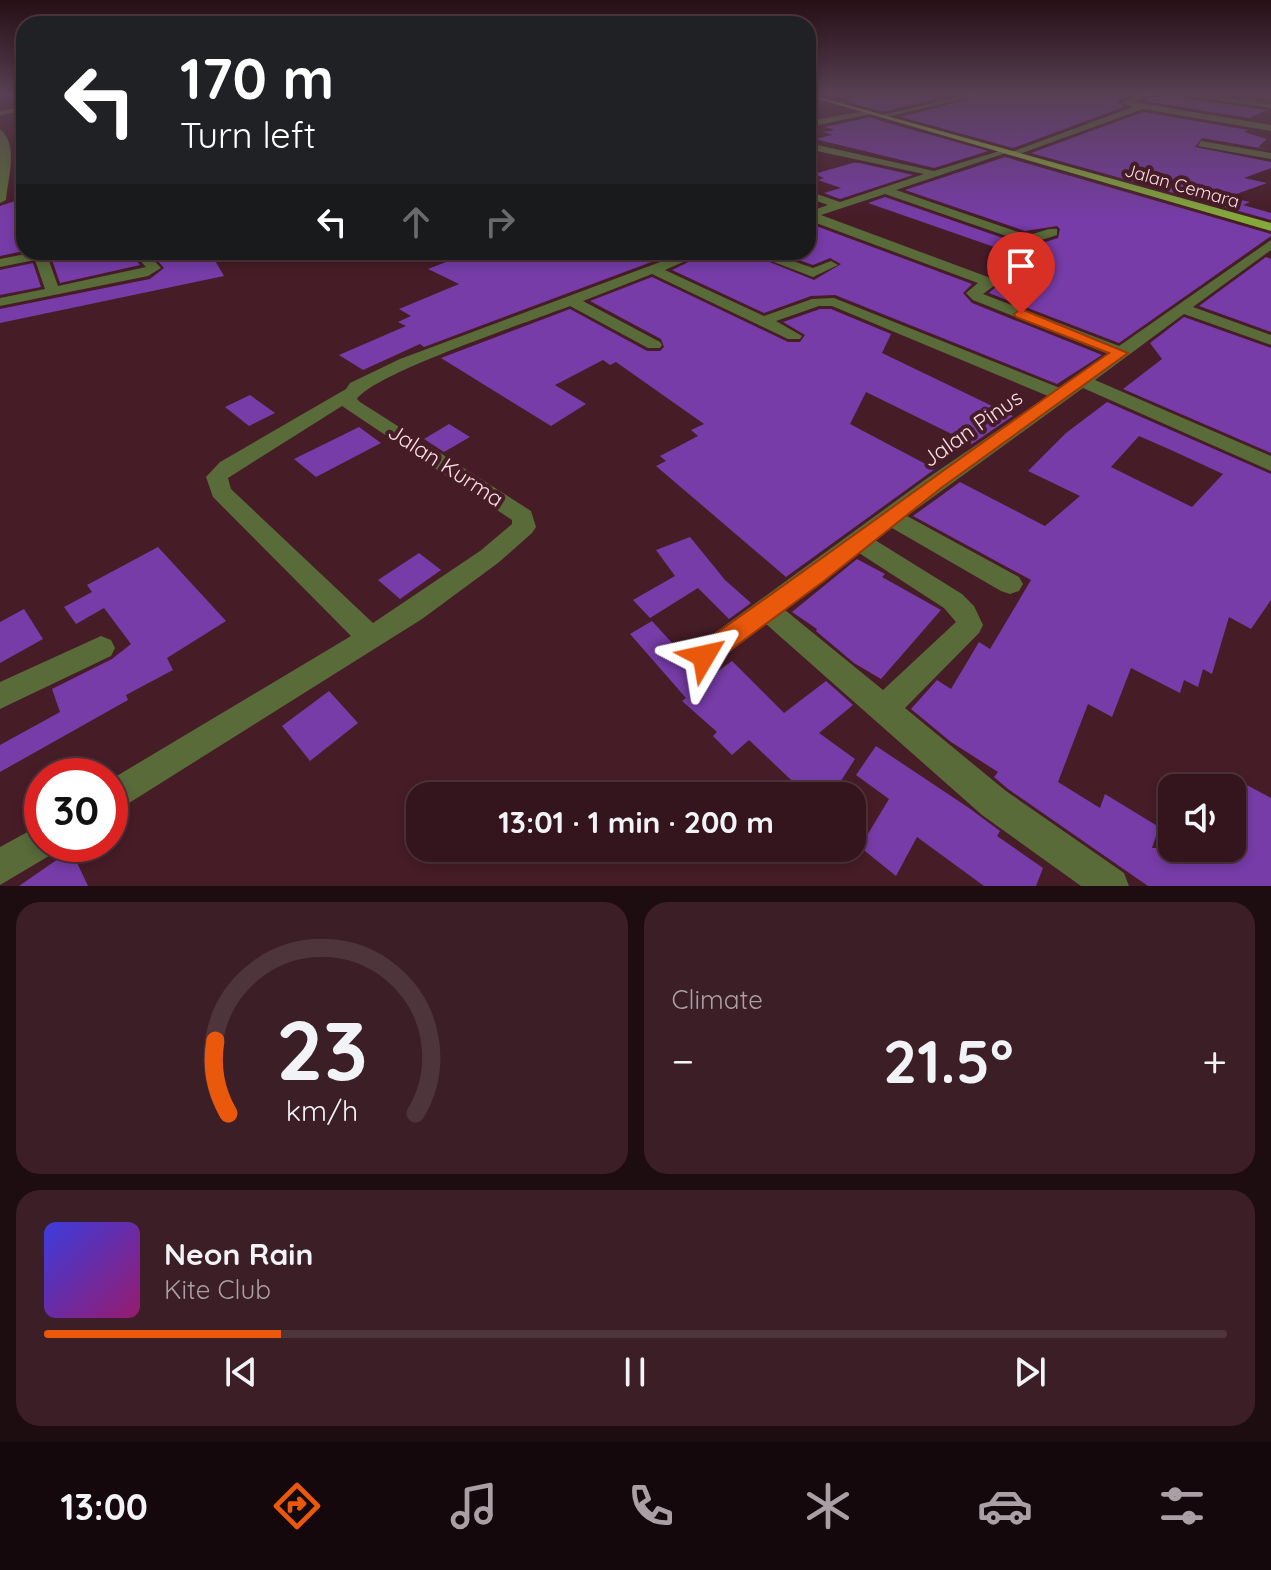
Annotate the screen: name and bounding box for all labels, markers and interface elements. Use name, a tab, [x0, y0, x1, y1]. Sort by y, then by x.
text: 170 m	[180, 43, 334, 113]
icon: left	[48, 48, 152, 152]
text: Turn left	[180, 112, 316, 157]
street label: Jalan Cemara	[1122, 158, 1242, 213]
icon: left	[310, 200, 354, 244]
icon: ahead	[394, 200, 438, 244]
icon: right	[478, 200, 522, 244]
pin	[987, 232, 1055, 314]
icon: arrive	[999, 244, 1043, 288]
street label: Jalan Pinus	[916, 383, 1028, 473]
street label: Jalan Kurma	[383, 417, 509, 513]
position arrow	[662, 614, 746, 698]
speed limit sign: 30	[24, 758, 128, 862]
map controls	[1158, 774, 1246, 862]
button: sound	[1158, 774, 1246, 862]
text: 13:01 · 1 min · 200 m	[498, 803, 774, 841]
text: Climate	[672, 983, 763, 1016]
text: 23	[276, 997, 368, 1101]
text: 21.5°	[883, 1023, 1014, 1098]
text: −	[672, 1033, 694, 1088]
text: +	[1202, 1033, 1227, 1088]
text: km/h	[285, 1092, 358, 1128]
text: Neon Rain	[164, 1235, 313, 1273]
text: Kite Club	[164, 1273, 271, 1306]
icon: previous	[219, 1350, 263, 1394]
icon: pause	[613, 1350, 657, 1394]
icon: next	[1008, 1350, 1052, 1394]
icon: directions	[269, 1478, 325, 1534]
icon: music	[446, 1478, 502, 1534]
icon: phone	[623, 1478, 679, 1534]
icon: climate	[800, 1478, 856, 1534]
icon: car	[977, 1478, 1033, 1534]
icon: filters	[1154, 1478, 1210, 1534]
text: 13:00	[61, 1484, 148, 1529]

